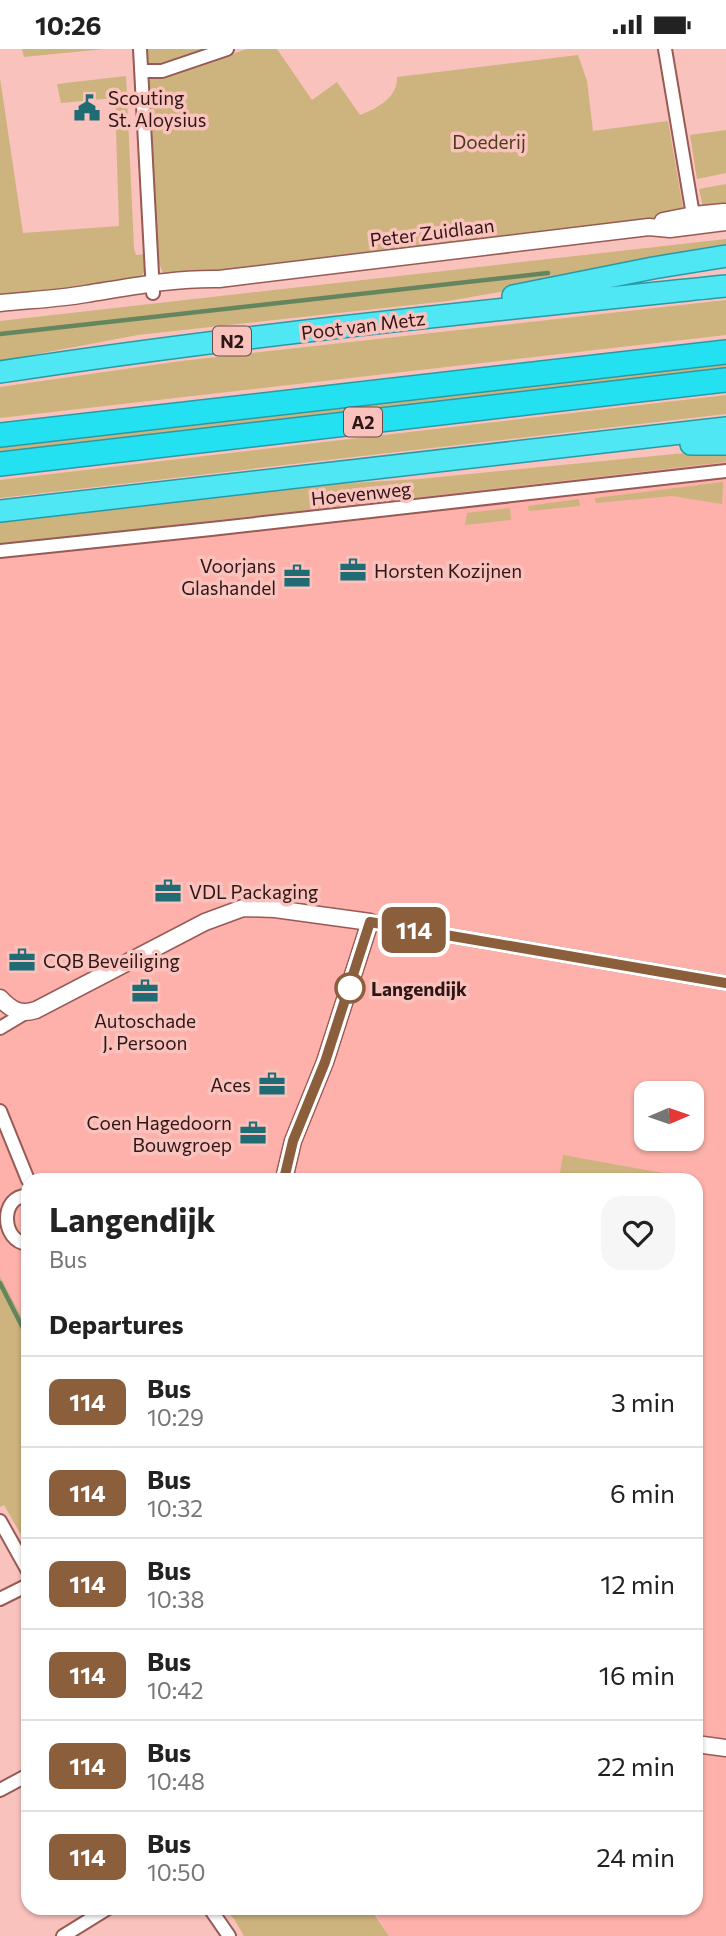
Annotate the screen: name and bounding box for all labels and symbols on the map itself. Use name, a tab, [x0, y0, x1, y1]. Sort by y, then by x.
place label: Scouting St. Aloysius	[108, 86, 206, 131]
public building icon: Scouting St. Aloysius	[72, 93, 102, 123]
park label: Doederij	[452, 130, 526, 153]
street label: Peter Zuidlaan	[368, 213, 496, 251]
street label: Poot van Metz	[300, 306, 426, 344]
road number: N2	[213, 327, 251, 355]
road number: A2	[344, 407, 382, 437]
street label: Hoevenweg	[310, 476, 412, 510]
place label: Voorjans Glashandel	[181, 554, 276, 599]
office icon: Horsten Kozijnen	[338, 555, 368, 585]
place label: Horsten Kozijnen	[374, 559, 522, 582]
office icon: Voorjans Glashandel	[282, 561, 312, 591]
office icon: VDL Packaging	[153, 876, 183, 906]
place label: VDL Packaging	[189, 880, 318, 903]
line badge: 114	[374, 907, 454, 953]
office icon: CQB Beveiliging	[7, 945, 37, 975]
place label: CQB Beveiliging	[43, 949, 180, 972]
marker: Langendijk	[335, 973, 365, 1003]
office icon: Autoschade J. Persoon	[130, 976, 160, 1006]
place label: Langendijk	[371, 977, 467, 1000]
place label: Autoschade J. Persoon	[94, 1009, 196, 1054]
office icon: Aces	[257, 1069, 287, 1099]
place label: Aces	[210, 1073, 251, 1096]
north arrow	[634, 1081, 704, 1151]
place label: Coen Hagedoorn Bouwgroep	[87, 1111, 232, 1156]
office icon: Coen Hagedoorn Bouwgroep	[238, 1118, 268, 1148]

